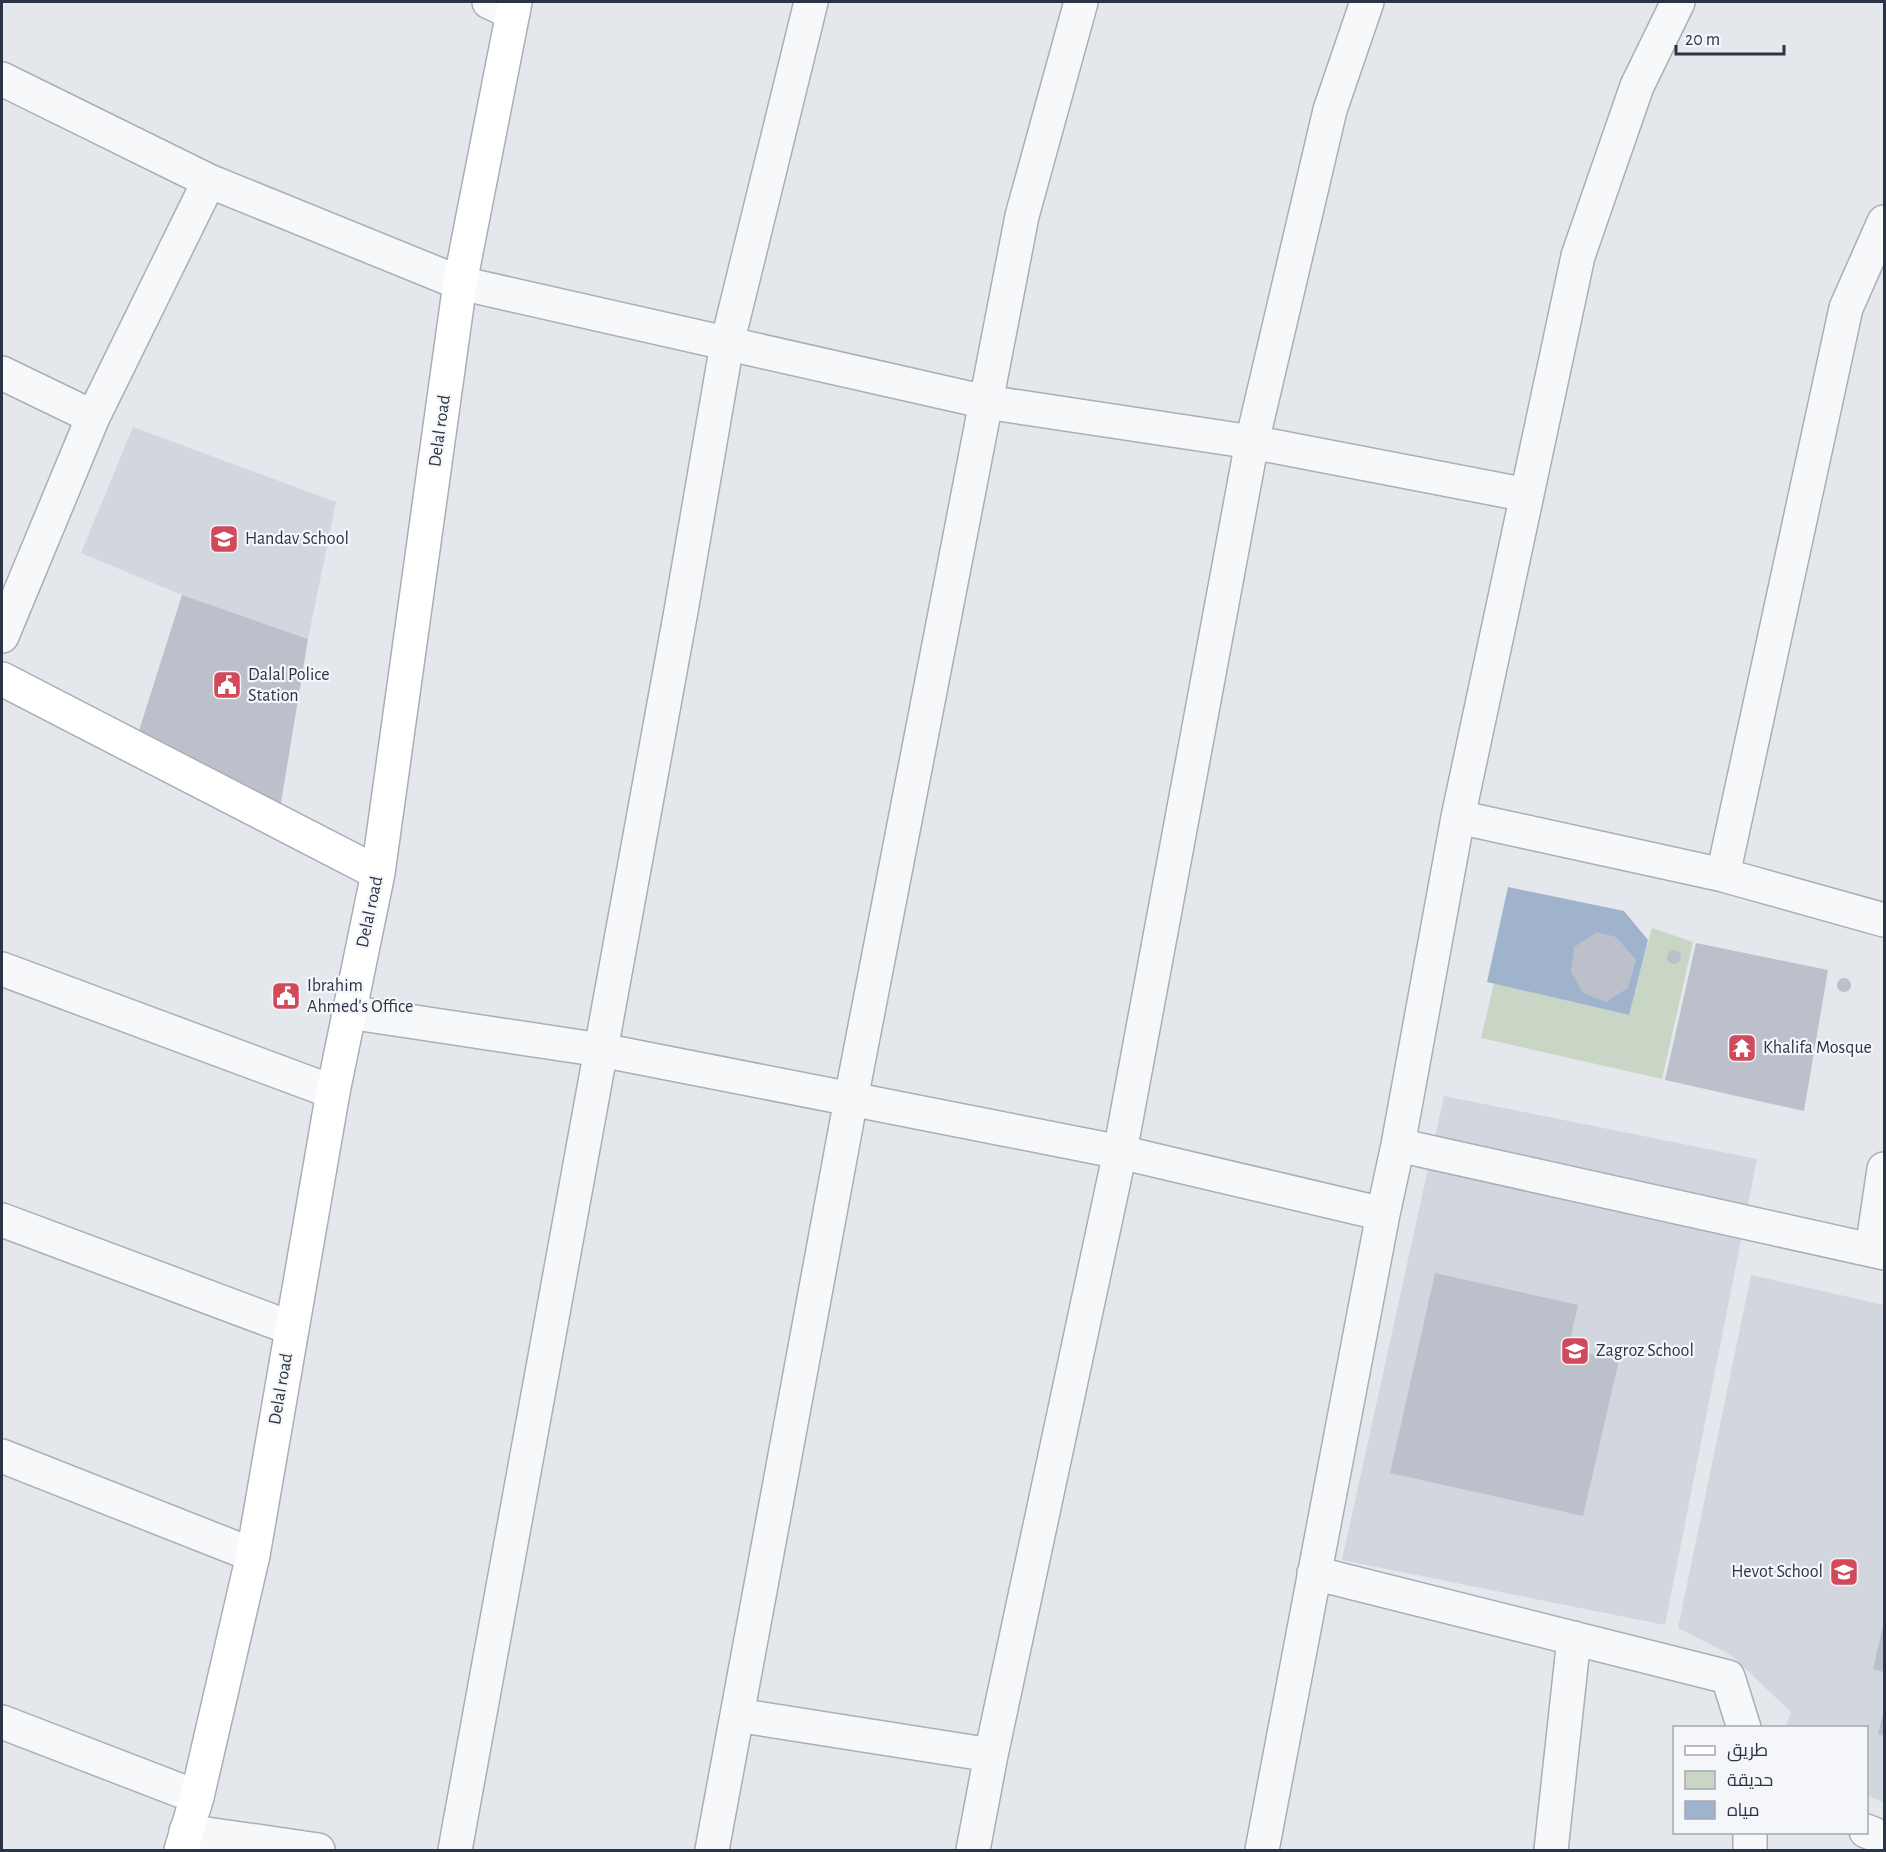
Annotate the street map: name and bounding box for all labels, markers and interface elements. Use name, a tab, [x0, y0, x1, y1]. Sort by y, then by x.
scale bar	[1676, 18, 1784, 56]
text: 20 m	[1685, 31, 1720, 49]
street label: Delal road	[426, 394, 454, 468]
school or university icon: Handav School	[208, 523, 240, 555]
place label: Handav School	[245, 530, 349, 548]
place label: Dalal Police Station	[248, 666, 330, 705]
public building icon: Dalal Police Station	[211, 669, 243, 701]
street label: Delal road	[354, 875, 386, 949]
place label: Ibrahim Ahmed's Office	[307, 977, 413, 1016]
public building icon: Ibrahim Ahmed's Office	[270, 980, 302, 1012]
temple icon: Khalifa Mosque	[1726, 1032, 1758, 1064]
place label: Khalifa Mosque	[1763, 1039, 1872, 1057]
school or university icon: Zagroz School	[1559, 1335, 1591, 1367]
place label: Zagroz School	[1596, 1342, 1694, 1360]
street label: Delal road	[266, 1352, 296, 1426]
school or university icon: Hevot School	[1828, 1556, 1860, 1588]
place label: Hevot School	[1731, 1563, 1823, 1581]
legend	[1673, 1726, 1868, 1834]
text: طريق	[1727, 1742, 1768, 1762]
text: حديقة	[1727, 1772, 1773, 1790]
text: مياه	[1727, 1802, 1760, 1820]

